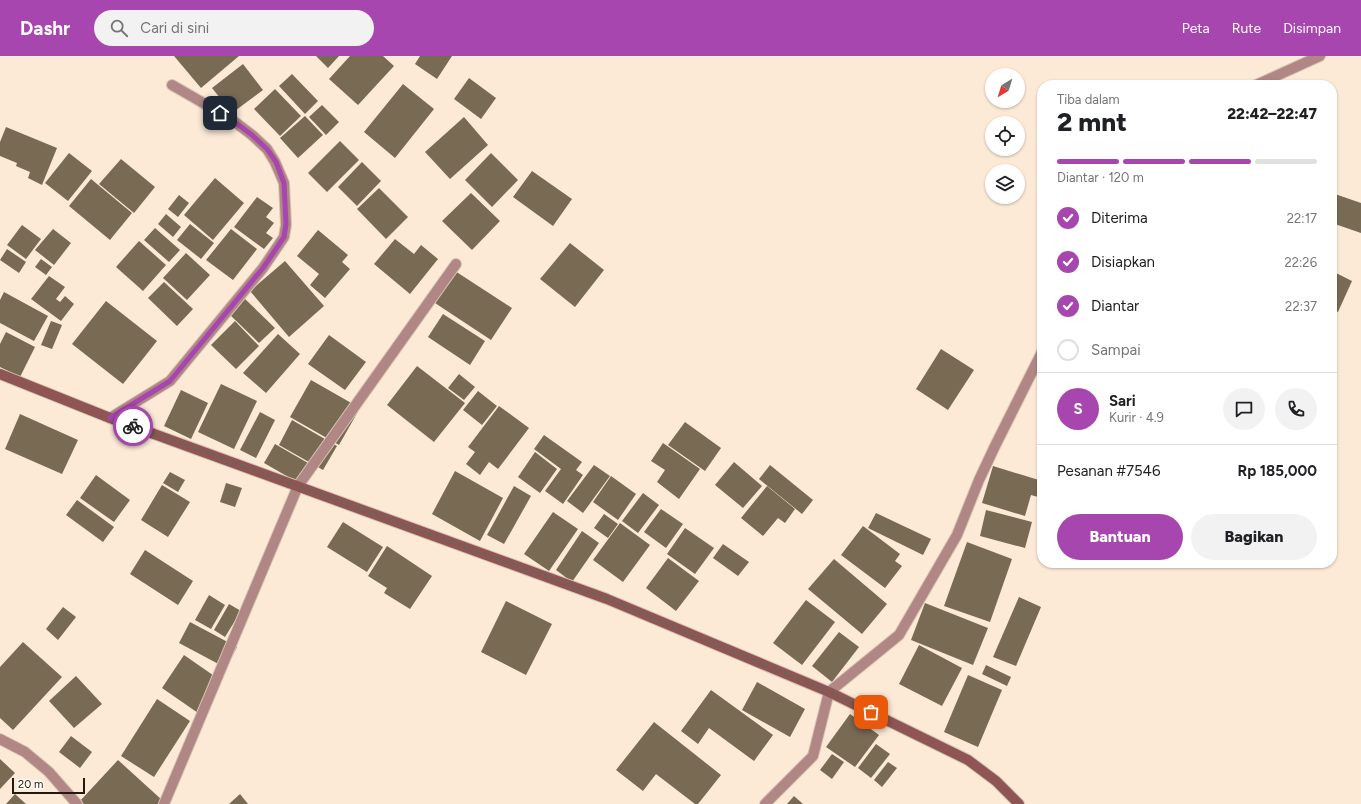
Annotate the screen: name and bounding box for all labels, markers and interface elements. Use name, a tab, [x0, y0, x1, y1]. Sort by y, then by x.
search box	[94, 10, 374, 46]
text: Dashr	[20, 17, 70, 40]
icon: search	[108, 17, 130, 39]
text: Cari di sini	[140, 19, 209, 37]
text: Peta	[1182, 20, 1210, 37]
text: Rute	[1232, 20, 1261, 37]
text: Disimpan	[1283, 20, 1341, 37]
north arrow	[985, 68, 1025, 108]
map controls	[985, 68, 1025, 204]
text: Tiba dalam	[1057, 92, 1119, 107]
pin	[203, 96, 237, 130]
icon: home	[209, 102, 231, 124]
text: 22:42–22:47	[1227, 105, 1317, 123]
text: 2 mnt	[1057, 106, 1127, 138]
button: locate	[985, 116, 1025, 156]
button: layers	[985, 164, 1025, 204]
text: Diantar · 120 m	[1057, 170, 1144, 185]
icon: check	[1057, 207, 1079, 229]
text: Diterima	[1091, 209, 1148, 227]
text: 22:17	[1287, 211, 1317, 226]
icon: check	[1057, 251, 1079, 273]
text: Disiapkan	[1091, 253, 1155, 271]
text: 22:26	[1285, 255, 1317, 270]
icon: check	[1057, 295, 1079, 317]
text: Diantar	[1091, 297, 1139, 315]
text: 22:37	[1285, 299, 1317, 314]
text: Sampai	[1091, 341, 1141, 359]
button: chat	[1223, 388, 1265, 430]
button: phone	[1275, 388, 1317, 430]
text: Sari	[1109, 392, 1136, 410]
text: S	[1073, 400, 1083, 418]
courier	[113, 406, 153, 446]
text: Kurir · 4.9	[1109, 410, 1164, 425]
icon: bike	[122, 415, 144, 437]
text: Pesanan #7546	[1057, 462, 1160, 480]
text: Rp 185,000	[1237, 462, 1317, 480]
button: Bantuan	[1057, 514, 1183, 560]
button: Bagikan	[1191, 514, 1317, 560]
pin	[854, 695, 888, 729]
icon: bag	[860, 701, 882, 723]
scale bar	[12, 776, 85, 795]
text: 20 m	[18, 778, 43, 791]

